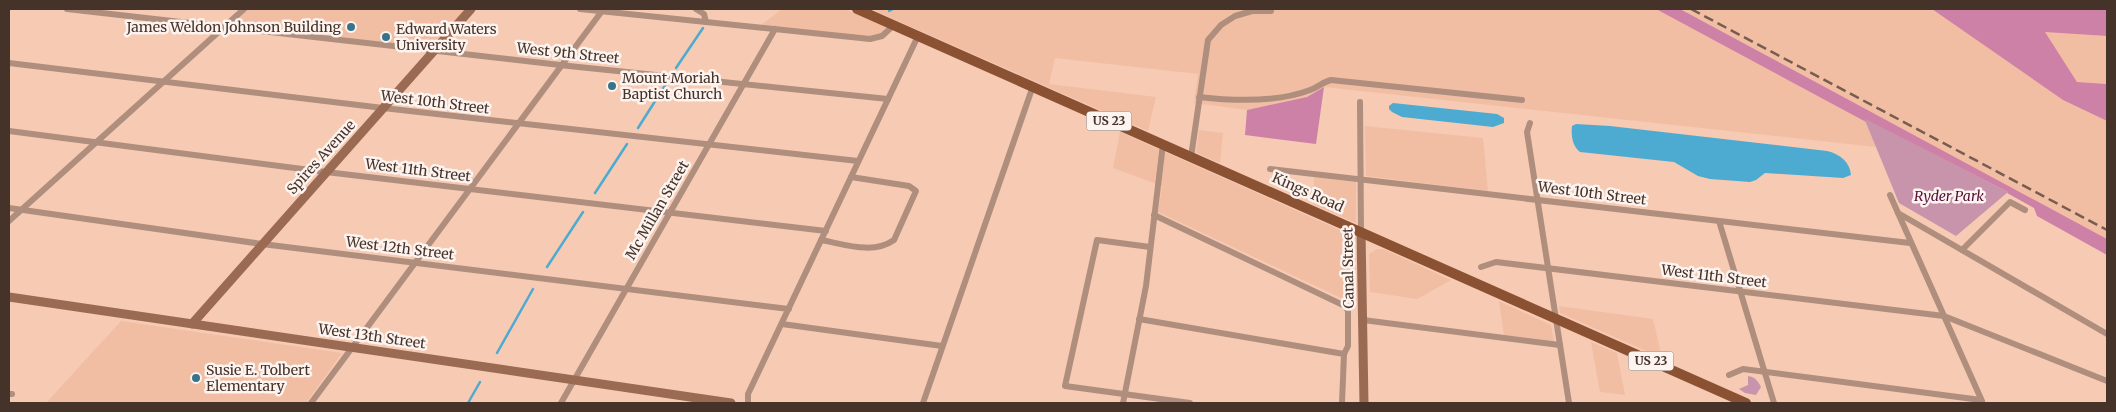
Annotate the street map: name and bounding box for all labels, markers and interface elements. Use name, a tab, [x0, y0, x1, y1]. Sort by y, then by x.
place label: James Weldon Johnson Building	[126, 18, 342, 36]
place label: Edward Waters University	[396, 20, 497, 54]
marker: James Weldon Johnson Building	[345, 21, 357, 33]
marker: Edward Waters University	[380, 31, 392, 43]
street label: West 9th Street	[515, 39, 621, 67]
place label: Mount Moriah Baptist Church	[622, 69, 722, 103]
marker: Mount Moriah Baptist Church	[606, 80, 618, 92]
street label: West 10th Street	[379, 86, 491, 118]
road number: US 23	[1086, 112, 1132, 130]
street label: Spires Avenue	[283, 116, 359, 198]
street label: West 11th Street	[363, 154, 472, 185]
street label: Mc Millan Street	[621, 157, 693, 263]
street label: Kings Road	[1269, 168, 1347, 216]
street label: West 10th Street	[1536, 177, 1648, 209]
park label: Ryder Park	[1914, 187, 1984, 205]
street label: Canal Street	[1338, 227, 1358, 309]
street label: West 12th Street	[344, 232, 456, 264]
street label: West 11th Street	[1659, 260, 1768, 291]
street label: West 13th Street	[316, 319, 427, 353]
road number: US 23	[1628, 352, 1674, 371]
place label: Susie E. Tolbert Elementary	[206, 361, 310, 395]
marker: Susie E. Tolbert Elementary	[190, 372, 202, 384]

